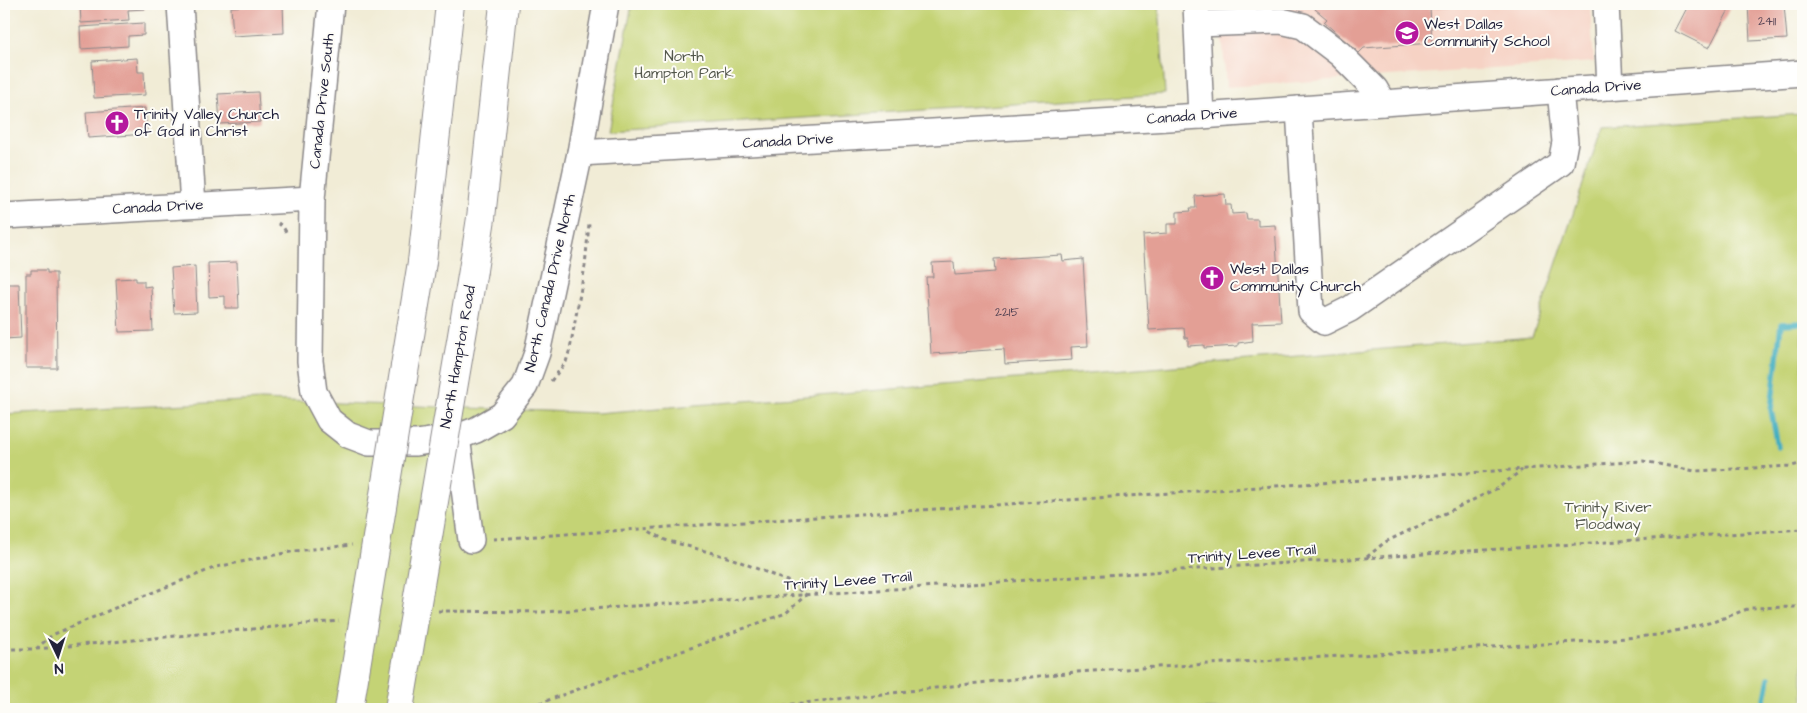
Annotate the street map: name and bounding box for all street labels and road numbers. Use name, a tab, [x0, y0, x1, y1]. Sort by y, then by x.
street label: Canada Drive South	[304, 32, 340, 170]
street label: Canada Drive	[1550, 74, 1642, 102]
street label: Canada Drive	[1146, 102, 1238, 130]
street label: Canada Drive	[742, 128, 834, 154]
street label: North Canada Drive North	[519, 191, 581, 374]
street label: Canada Drive	[112, 194, 204, 220]
street label: North Hampton Road	[435, 284, 481, 430]
street label: Trinity Levee Trail	[1187, 539, 1317, 570]
street label: Trinity Levee Trail	[783, 566, 913, 597]

